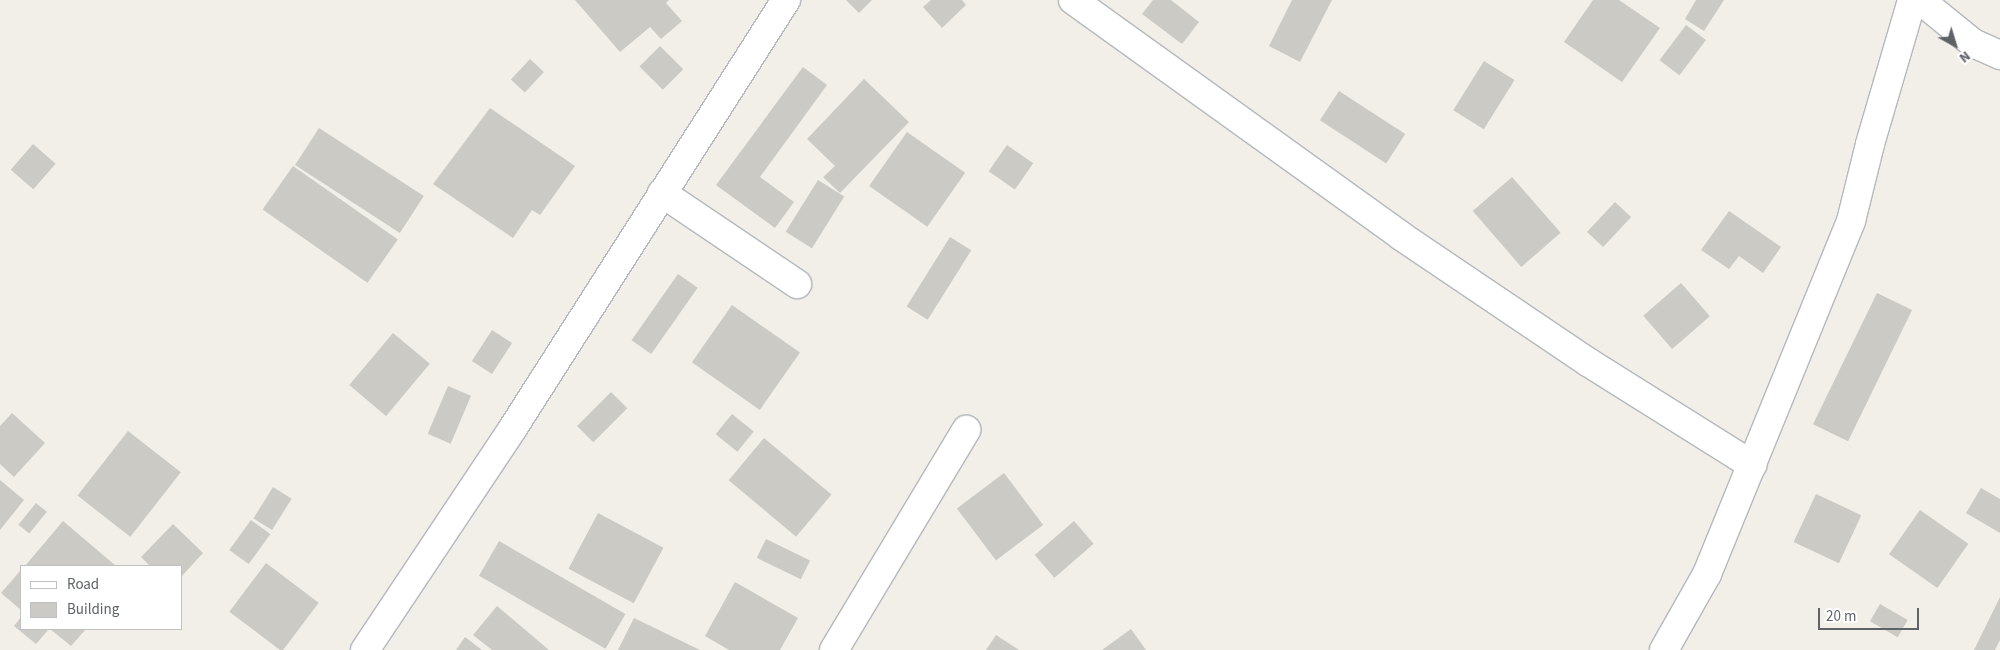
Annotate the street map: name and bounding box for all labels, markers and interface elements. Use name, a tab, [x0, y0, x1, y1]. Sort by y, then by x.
north arrow	[1930, 20, 1980, 70]
text: N	[1955, 46, 1974, 67]
legend	[20, 565, 182, 630]
text: Road	[67, 574, 99, 595]
scale bar	[1820, 598, 1921, 630]
text: Building	[67, 599, 119, 620]
text: 20 m	[1826, 606, 1856, 627]

